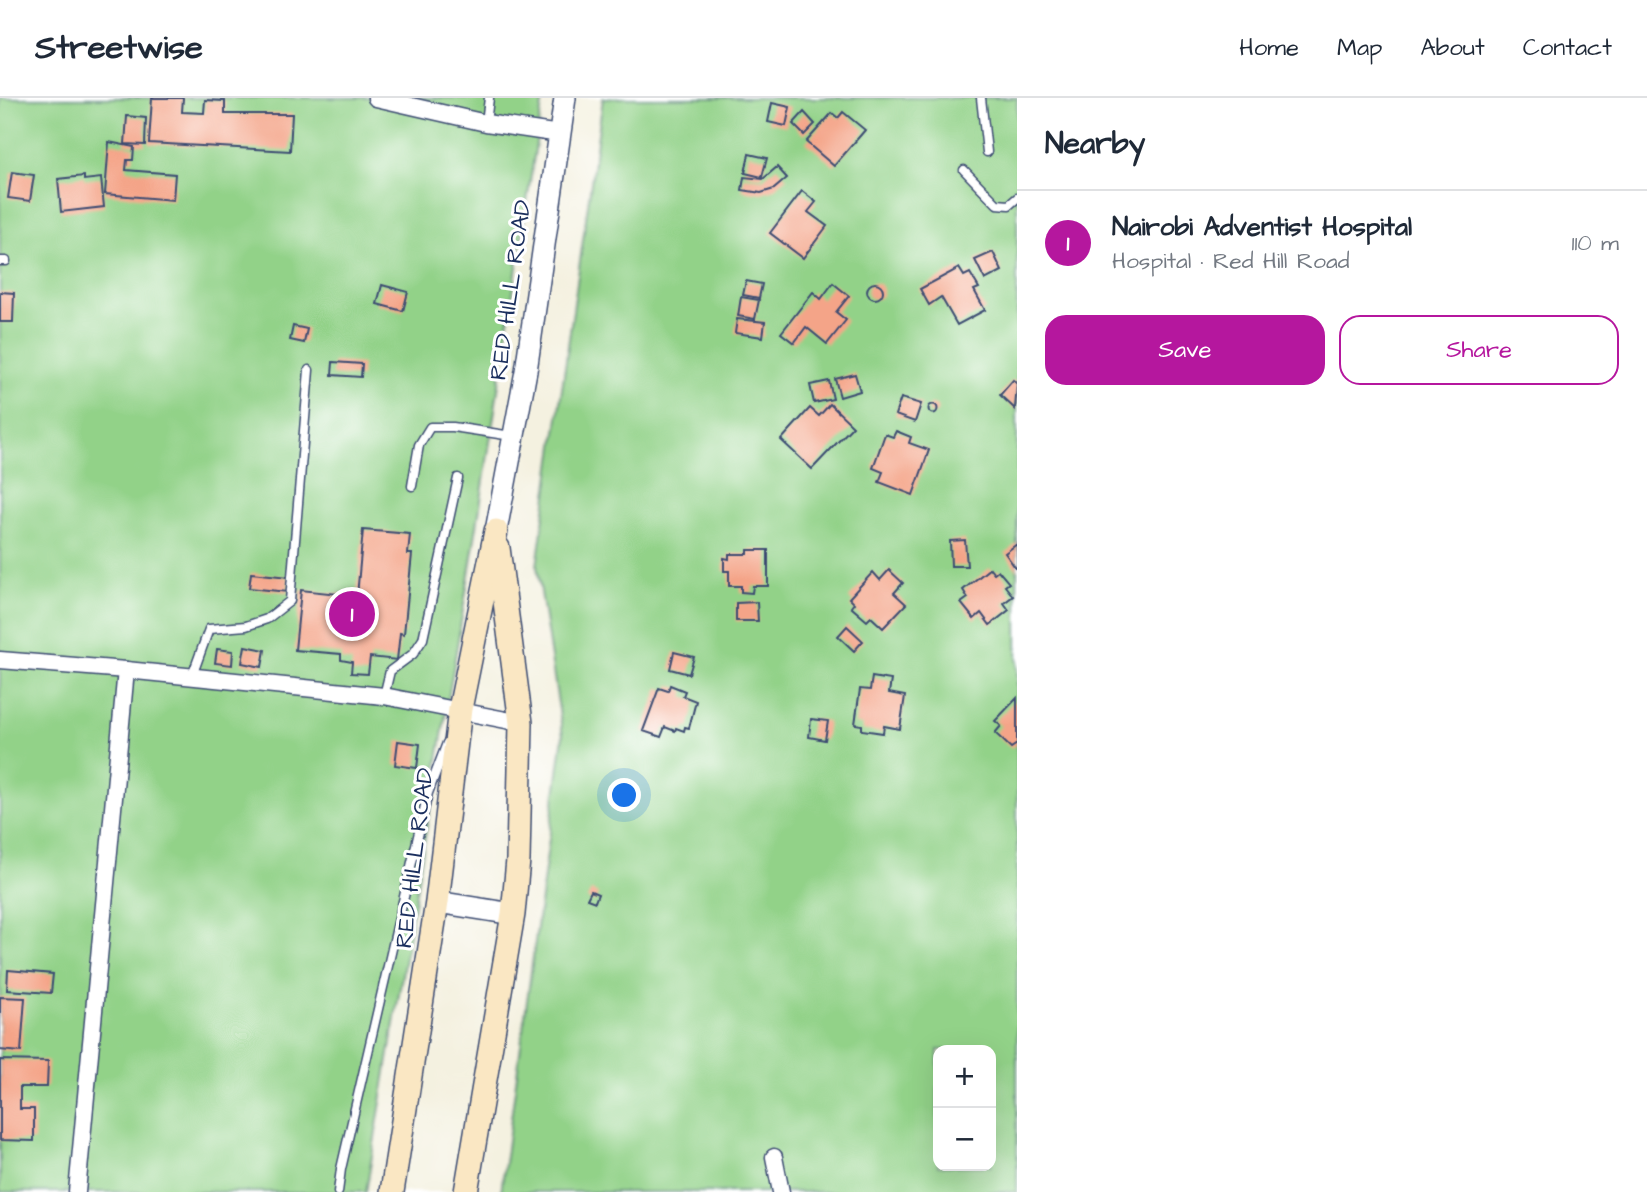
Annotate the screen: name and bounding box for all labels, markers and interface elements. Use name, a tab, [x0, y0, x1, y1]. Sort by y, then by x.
text: Streetwise	[35, 25, 203, 71]
text: Home	[1239, 31, 1299, 65]
text: Map	[1337, 31, 1382, 65]
text: About	[1420, 31, 1485, 65]
text: Contact	[1523, 31, 1612, 65]
text: Nearby	[1045, 123, 1145, 165]
street label: RED HILL ROAD	[482, 198, 540, 382]
text: Nairobi Adventist Hospital	[1112, 209, 1412, 245]
text: 1	[1067, 227, 1069, 259]
text: 110 m	[1571, 227, 1619, 259]
text: Hospital · Red Hill Road	[1112, 245, 1349, 277]
button: Save	[1045, 315, 1325, 385]
button: Share	[1339, 315, 1619, 385]
pin: 1	[329, 588, 375, 640]
street label: RED HILL ROAD	[387, 766, 443, 950]
your location	[607, 778, 641, 812]
map controls	[933, 1045, 996, 1171]
button: +	[933, 1045, 996, 1108]
button: −	[933, 1108, 996, 1171]

